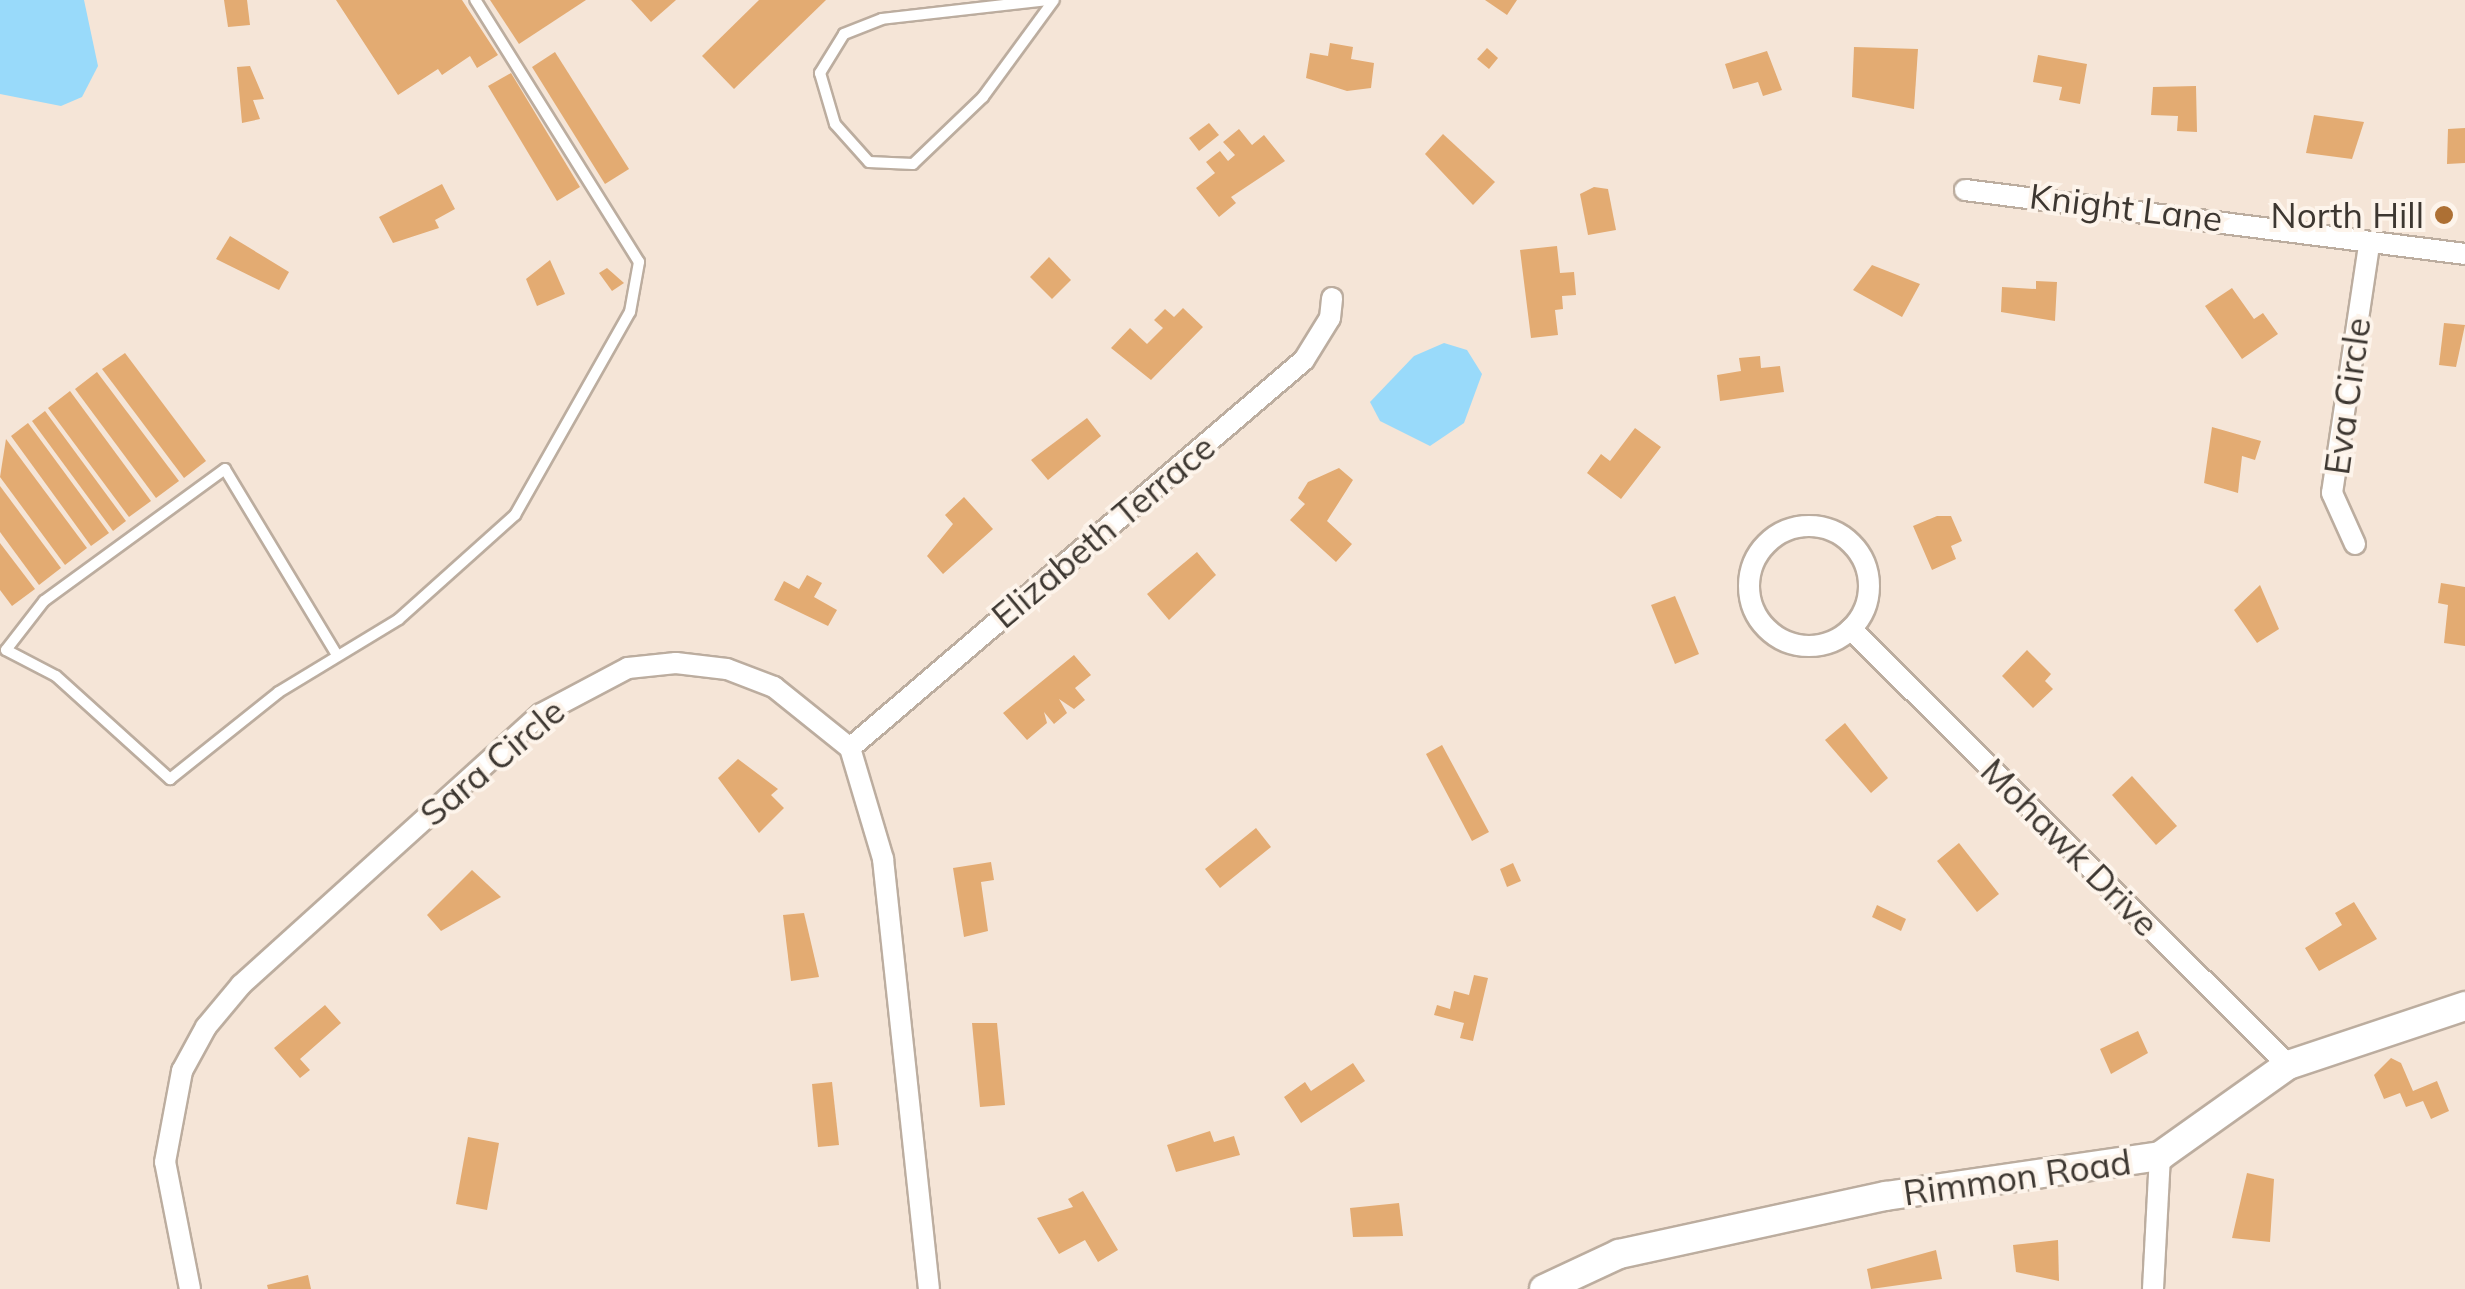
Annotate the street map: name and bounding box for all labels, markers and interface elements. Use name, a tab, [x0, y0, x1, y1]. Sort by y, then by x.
street label: Knight Lane	[2027, 174, 2225, 240]
place label: North Hill	[2271, 194, 2424, 236]
marker: North Hill	[2433, 204, 2455, 226]
street label: Eva Circle	[2315, 315, 2379, 477]
street label: Elizabeth Terrace	[983, 426, 1223, 636]
street label: Sara Circle	[412, 690, 572, 834]
street label: Mohawk Drive	[1973, 750, 2167, 944]
street label: Rimmon Road	[1900, 1140, 2134, 1214]

